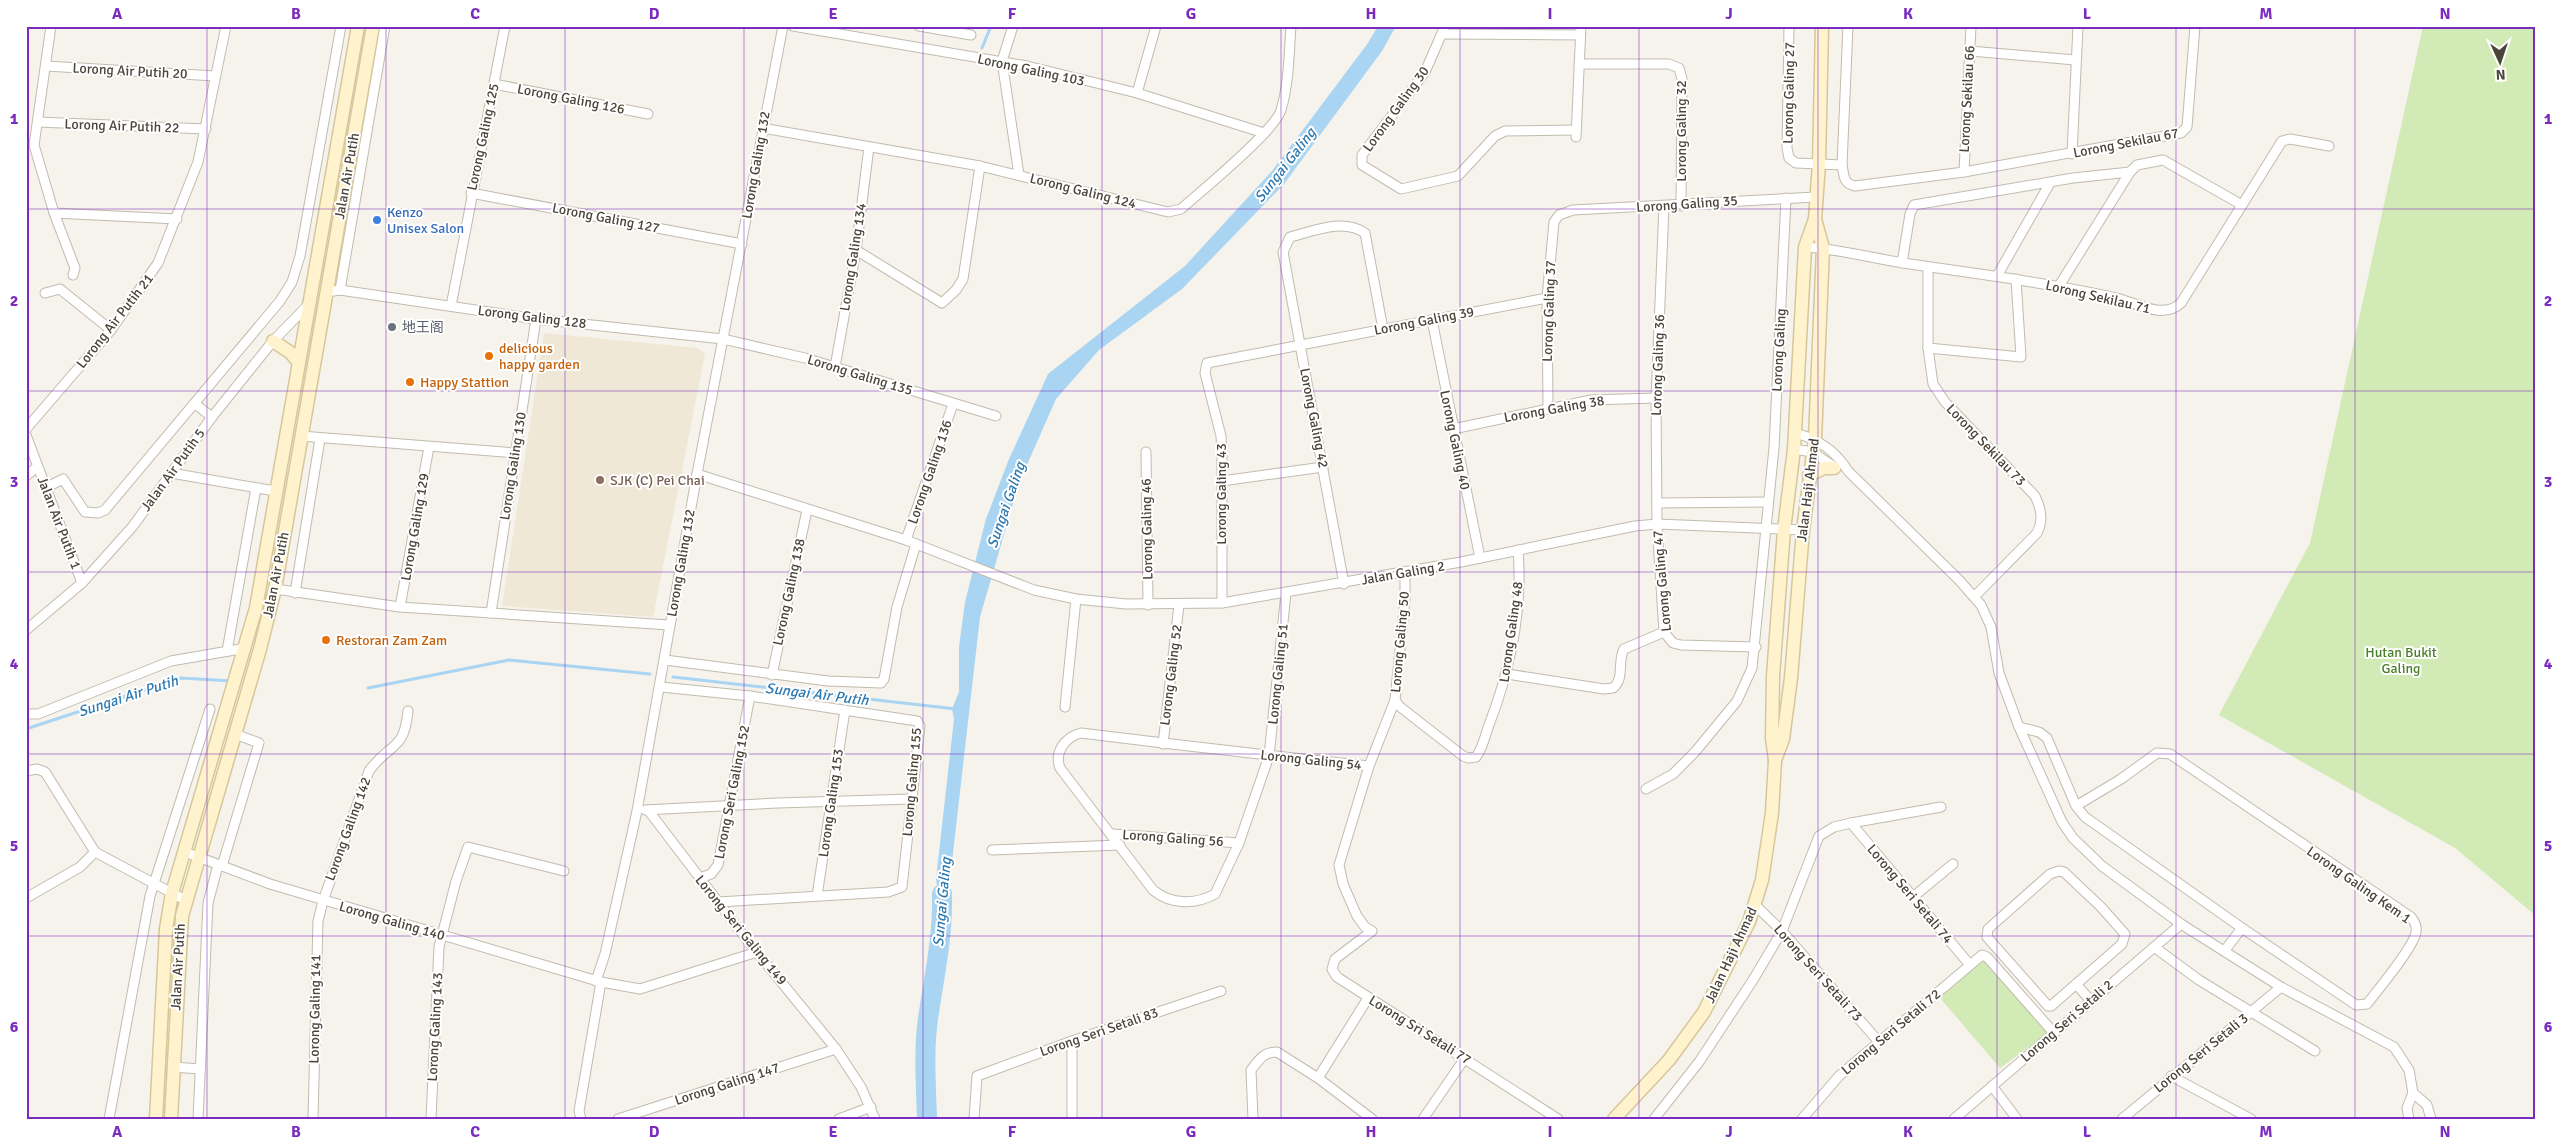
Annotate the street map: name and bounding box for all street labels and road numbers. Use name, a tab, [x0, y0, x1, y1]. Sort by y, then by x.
street label: Lorong Galing 27	[1780, 42, 1798, 144]
street label: Lorong Sekilau 66	[1956, 45, 1978, 153]
street label: Lorong Galing 103	[976, 50, 1086, 90]
street label: Lorong Air Putih 20	[72, 59, 188, 83]
street label: Lorong Galing 30	[1359, 63, 1433, 155]
street label: Lorong Galing 126	[516, 80, 626, 118]
street label: Lorong Galing 32	[1673, 80, 1690, 182]
street label: Lorong Galing 125	[463, 82, 503, 192]
street label: Lorong Galing 132	[738, 110, 774, 220]
street label: Lorong Air Putih 22	[64, 115, 180, 137]
street label: Lorong Sekilau 67	[2072, 124, 2180, 162]
street label: Jalan Air Putih	[331, 131, 363, 221]
street label: Lorong Galing 124	[1028, 170, 1138, 213]
street label: Lorong Galing 35	[1636, 192, 1738, 216]
street label: Lorong Galing 127	[551, 199, 661, 237]
street label: Lorong Galing 134	[836, 201, 870, 312]
street label: Lorong Galing 37	[1539, 260, 1559, 362]
street label: Lorong Air Putih 21	[73, 270, 157, 372]
street label: Lorong Sekilau 71	[2044, 277, 2152, 317]
street label: Lorong Galing 128	[477, 302, 587, 332]
street label: Lorong Galing 39	[1372, 303, 1476, 339]
street label: Lorong Galing	[1768, 308, 1790, 392]
street label: Lorong Galing 36	[1648, 314, 1668, 416]
street label: Lorong Galing 135	[805, 351, 915, 399]
street label: Lorong Galing 42	[1296, 366, 1332, 470]
street label: Lorong Galing 40	[1436, 389, 1474, 491]
street label: Lorong Galing 38	[1502, 392, 1606, 426]
street label: Lorong Sekilau 73	[1943, 401, 2029, 489]
street label: Lorong Galing 130	[496, 411, 530, 521]
street label: Lorong Galing 136	[904, 418, 956, 526]
street label: Jalan Air Putih 5	[137, 425, 209, 515]
street label: Jalan Haji Ahmad	[1793, 437, 1823, 543]
street label: Lorong Galing 43	[1213, 443, 1230, 545]
street label: Lorong Galing 129	[397, 472, 433, 582]
street label: Jalan Air Putih 1	[33, 474, 85, 572]
street label: Lorong Galing 46	[1138, 478, 1156, 580]
street label: Lorong Galing 132	[663, 508, 699, 618]
street label: Jalan Air Putih	[259, 530, 293, 620]
street label: Lorong Galing 47	[1649, 530, 1675, 632]
street label: Lorong Galing 138	[769, 537, 809, 647]
street label: Jalan Galing 2	[1360, 557, 1446, 589]
street label: Lorong Galing 48	[1496, 580, 1526, 684]
street label: Lorong Galing 50	[1387, 591, 1413, 693]
street label: Lorong Galing 51	[1264, 623, 1292, 725]
street label: Lorong Galing 52	[1156, 624, 1186, 726]
street label: Lorong Seri Galing 152	[711, 723, 753, 861]
street label: Lorong Galing 155	[899, 727, 925, 837]
street label: Lorong Galing 54	[1260, 746, 1363, 774]
street label: Lorong Galing 153	[815, 748, 847, 858]
street label: Lorong Galing 142	[321, 775, 375, 883]
street label: Lorong Galing 56	[1122, 826, 1224, 850]
street label: Lorong Seri Setali 74	[1864, 841, 1957, 947]
street label: Lorong Galing Kem 1	[2304, 843, 2414, 927]
street label: Lorong Seri Galing 149	[692, 872, 790, 988]
street label: Lorong Galing 140	[337, 898, 447, 944]
street label: Jalan Haji Ahmad	[1701, 904, 1761, 1006]
street label: Lorong Seri Setali 73	[1770, 921, 1866, 1025]
street label: Jalan Air Putih	[167, 923, 189, 1011]
street label: Lorong Galing 141	[306, 954, 324, 1064]
street label: Lorong Galing 143	[424, 972, 446, 1082]
street label: Lorong Seri Setali 2	[2017, 976, 2117, 1066]
street label: Lorong Seri Setali 72	[1838, 986, 1944, 1078]
street label: Lorong Sri Setali 77	[1366, 992, 1474, 1068]
street label: Lorong Seri Setali 83	[1037, 1004, 1161, 1060]
street label: Lorong Seri Setali 3	[2150, 1010, 2252, 1096]
street label: Lorong Galing 147	[672, 1059, 782, 1109]

